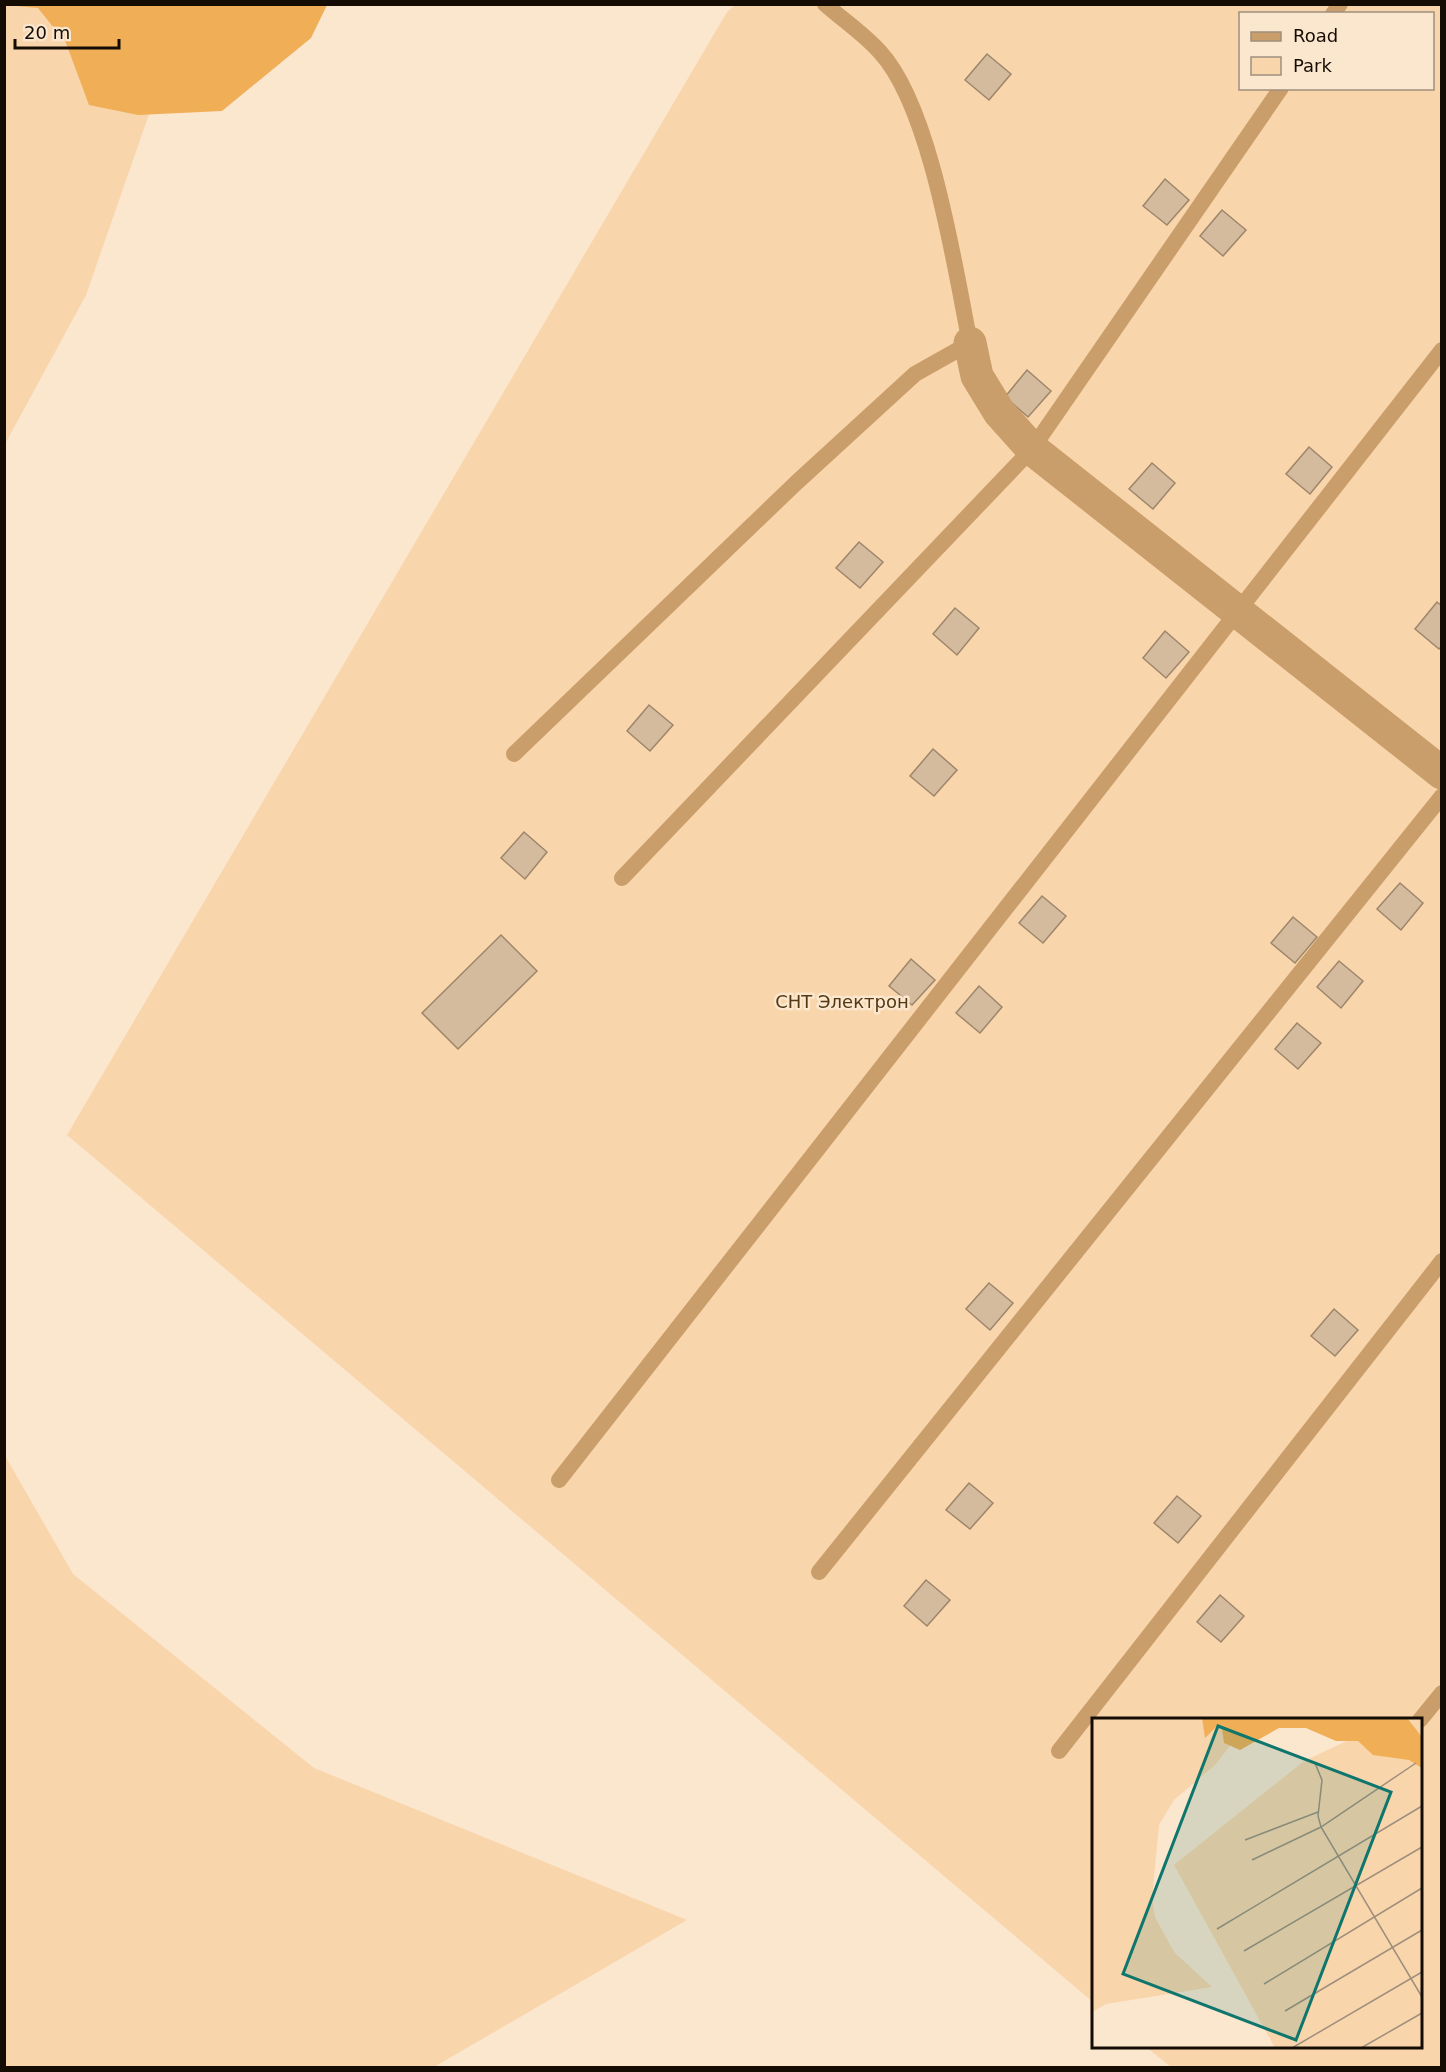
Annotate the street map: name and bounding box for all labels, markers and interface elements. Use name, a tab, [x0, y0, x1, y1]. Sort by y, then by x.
scale bar	[15, 12, 118, 50]
legend	[1239, 12, 1434, 90]
text: 20 m	[24, 22, 70, 43]
text: Road	[1293, 25, 1338, 46]
text: Park	[1293, 55, 1332, 76]
park label: СНТ Электрон	[775, 991, 909, 1012]
inset map	[1092, 1718, 1422, 2048]

